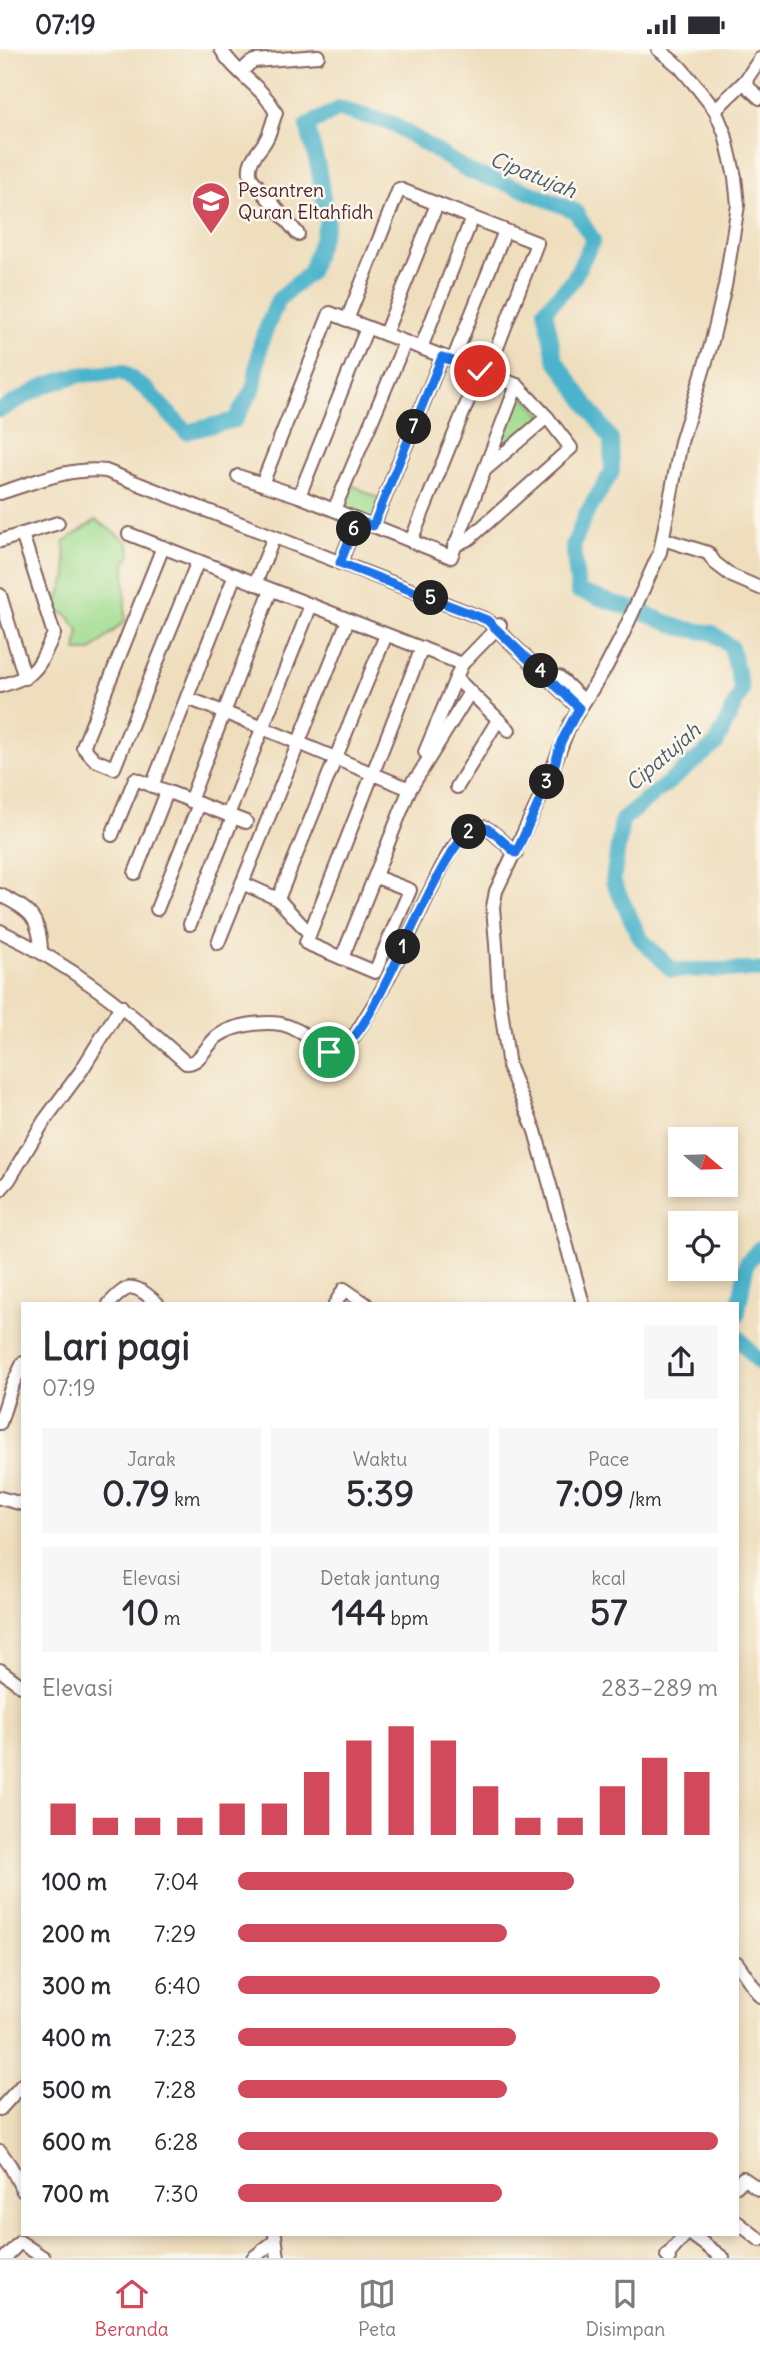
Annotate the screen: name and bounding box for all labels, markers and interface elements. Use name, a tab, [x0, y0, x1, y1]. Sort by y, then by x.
text: 07:19	[35, 8, 96, 41]
water label: Cipatujah	[486, 145, 581, 204]
place label: Pesantren Quran Eltahfidh	[238, 178, 374, 224]
school or university icon: Pesantren Quran Eltahfidh	[190, 180, 232, 235]
pin	[450, 341, 510, 401]
icon: check	[461, 352, 499, 390]
pin: 7	[396, 409, 432, 445]
text: 7	[409, 414, 418, 438]
pin: 6	[336, 511, 372, 547]
text: 6	[348, 516, 359, 540]
pin: 5	[414, 581, 448, 615]
text: 5	[425, 585, 436, 609]
pin: 4	[524, 653, 558, 689]
text: 4	[535, 658, 546, 682]
water label: Cipatujah	[620, 716, 706, 797]
pin: 3	[530, 765, 564, 799]
text: 3	[541, 769, 552, 793]
pin: 2	[452, 815, 486, 849]
text: 2	[463, 819, 474, 843]
pin: 1	[386, 929, 420, 965]
text: 1	[399, 934, 406, 958]
pin	[299, 1022, 359, 1082]
icon: arrive	[310, 1033, 348, 1071]
north arrow	[668, 1127, 738, 1197]
map controls	[668, 1127, 738, 1281]
button: locate	[668, 1211, 738, 1281]
text: Lari pagi	[42, 1323, 190, 1370]
button: share	[644, 1325, 718, 1399]
text: 07:19	[42, 1373, 96, 1402]
text: Jarak	[127, 1447, 176, 1471]
text: Waktu	[353, 1447, 407, 1471]
text: Pace	[588, 1447, 629, 1471]
text: 0.79	[102, 1471, 170, 1515]
text: 5:39	[346, 1471, 414, 1515]
text: 7:09	[556, 1471, 624, 1515]
text: km	[170, 1487, 201, 1511]
text: /km	[624, 1487, 662, 1511]
text: Elevasi	[122, 1566, 181, 1590]
text: Detak jantung	[320, 1566, 440, 1590]
text: kcal	[592, 1566, 626, 1590]
text: 10	[122, 1590, 159, 1634]
text: 144	[332, 1590, 386, 1634]
text: 57	[590, 1590, 627, 1634]
text: m	[159, 1606, 180, 1630]
text: bpm	[386, 1606, 428, 1630]
text: Elevasi	[42, 1673, 113, 1702]
text: 283–289 m	[601, 1673, 718, 1702]
text: 100 m	[42, 1867, 107, 1896]
text: 7:04	[154, 1867, 199, 1896]
text: 200 m	[42, 1919, 111, 1948]
text: 7:29	[154, 1919, 196, 1948]
text: 300 m	[42, 1971, 111, 2000]
text: 6:40	[154, 1971, 201, 2000]
text: 400 m	[42, 2023, 111, 2052]
text: 7:23	[154, 2023, 196, 2052]
text: 500 m	[42, 2075, 111, 2104]
text: 7:28	[154, 2075, 196, 2104]
text: 600 m	[42, 2127, 111, 2156]
text: 6:28	[154, 2127, 198, 2156]
text: 700 m	[42, 2179, 109, 2208]
text: 7:30	[154, 2179, 199, 2208]
tab: Beranda	[95, 2275, 169, 2341]
tab: Peta	[358, 2275, 396, 2341]
tab: Disimpan	[585, 2275, 665, 2341]

